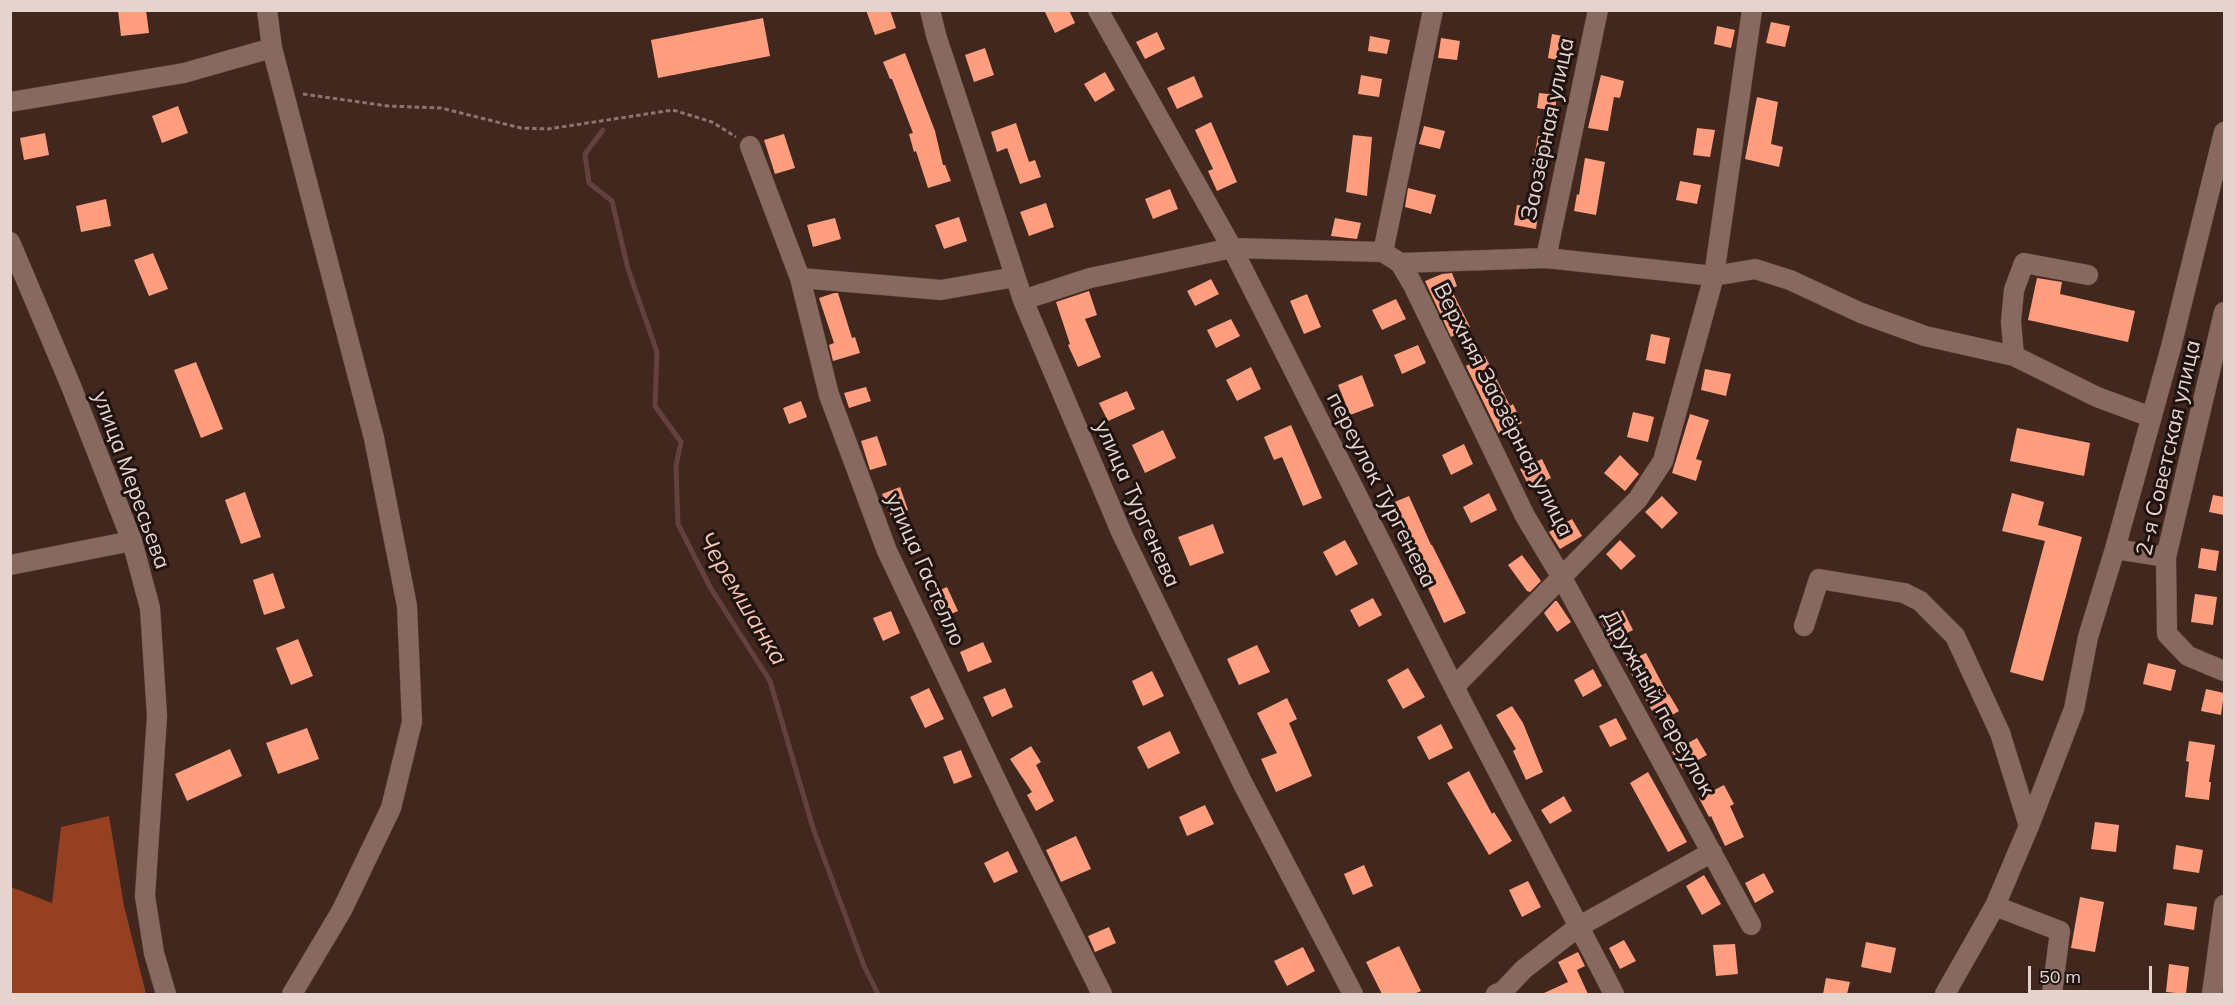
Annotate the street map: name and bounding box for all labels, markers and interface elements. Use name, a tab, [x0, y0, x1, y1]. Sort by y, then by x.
street label: Заозёрная улица	[1516, 35, 1580, 223]
street label: Верхняя Заозёрная улица	[1427, 279, 1579, 541]
street label: 2-я Советская улица	[2131, 337, 2207, 559]
street label: улица Мересьева	[87, 387, 175, 573]
street label: переулок Тургенева	[1320, 388, 1442, 592]
street label: улица Тургенева	[1088, 416, 1186, 592]
street label: улица Гастелло	[880, 490, 970, 650]
water label: Черемшанка	[691, 527, 793, 671]
street label: Дружный переулок	[1596, 605, 1720, 801]
scale bar	[2031, 954, 2156, 992]
text: 50 m	[2039, 965, 2081, 988]

